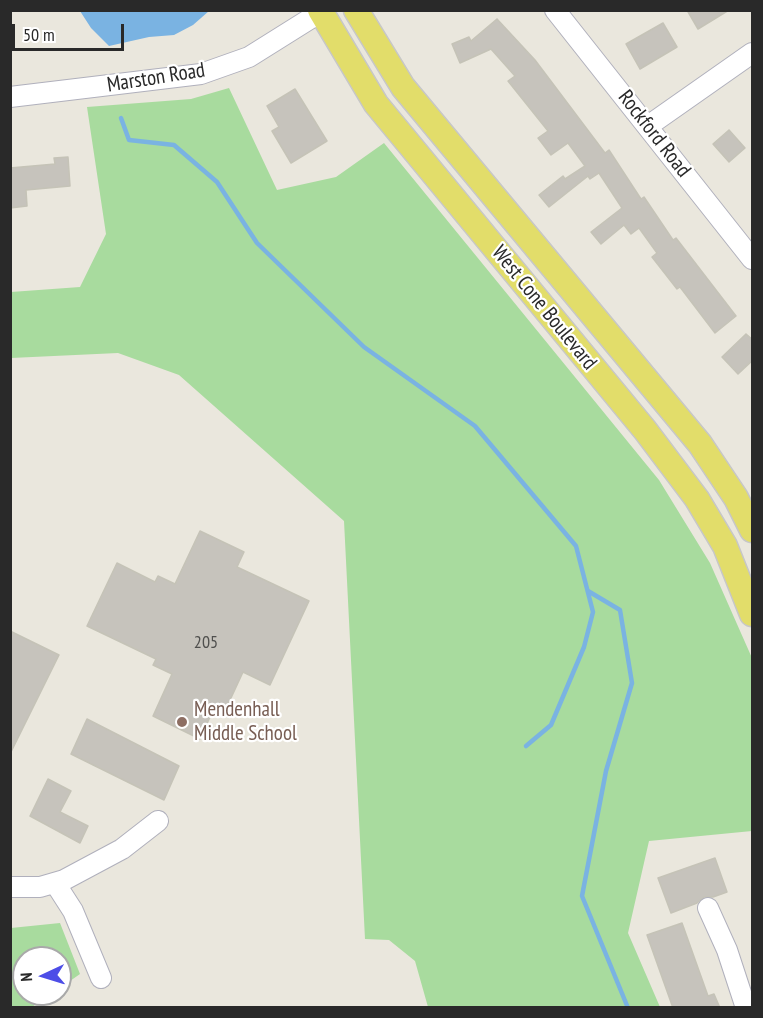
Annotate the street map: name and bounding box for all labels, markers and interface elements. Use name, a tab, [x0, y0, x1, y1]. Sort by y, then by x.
scale bar	[15, 12, 128, 50]
text: 50 m	[23, 23, 55, 46]
street label: Marston Road	[105, 58, 207, 98]
street label: Rockford Road	[612, 86, 696, 182]
street label: West Cone Boulevard	[486, 241, 602, 375]
house number: 205	[194, 632, 218, 654]
place label: Mendenhall Middle School	[194, 697, 297, 747]
marker: Mendenhall Middle School	[175, 715, 189, 729]
north arrow	[12, 946, 72, 1006]
text: N	[16, 972, 36, 982]

